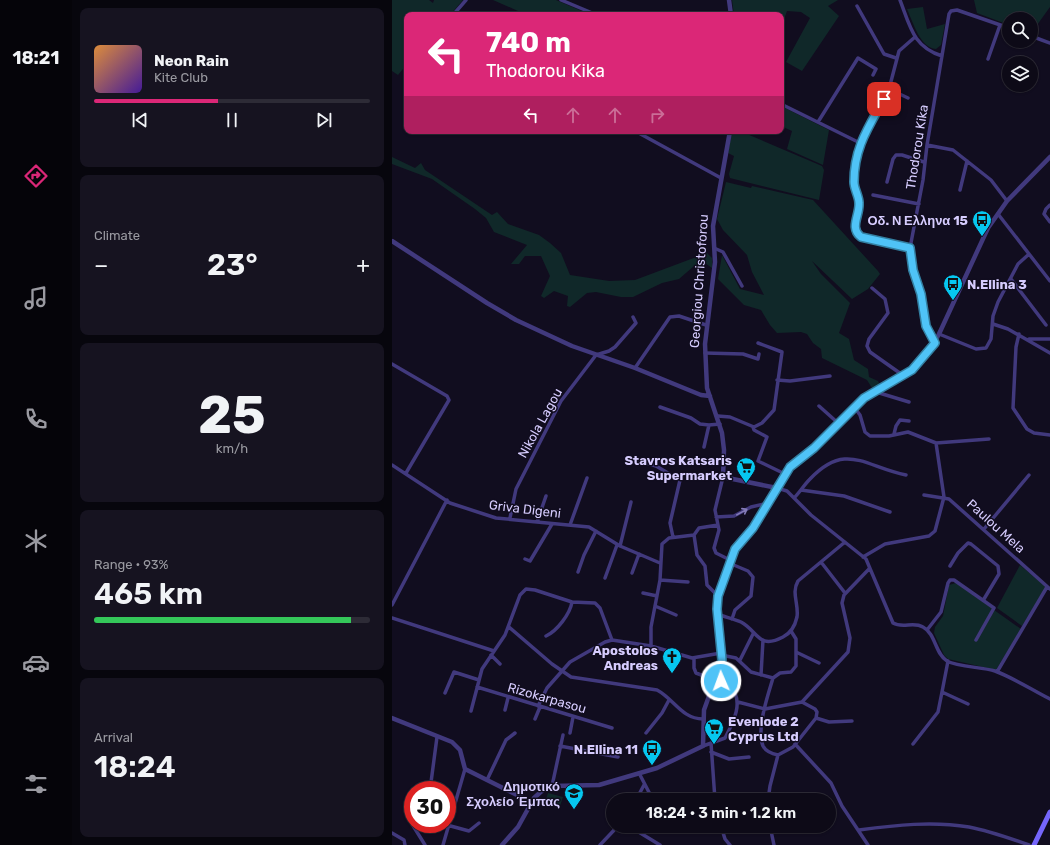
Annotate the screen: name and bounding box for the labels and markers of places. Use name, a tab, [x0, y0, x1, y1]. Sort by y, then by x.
pin	[867, 82, 901, 116]
bus stop icon: Οδ. Ν Ελληνα 15	[971, 209, 993, 237]
place label: Οδ. Ν Ελληνα 15	[867, 213, 968, 228]
bus stop icon: N.Ellina 3	[942, 273, 964, 301]
place label: N.Ellina 3	[967, 277, 1027, 292]
place label: Stavros Katsaris Supermarket	[624, 453, 732, 483]
supermarket icon: Stavros Katsaris Supermarket	[735, 456, 757, 484]
place label: Apostolos Andreas	[593, 643, 658, 673]
church icon: Apostolos Andreas	[661, 646, 683, 674]
place label: Evenlode 2 Cyprus Ltd	[728, 714, 799, 744]
supermarket icon: Evenlode 2 Cyprus Ltd	[703, 717, 725, 745]
bus stop icon: N.Ellina 11	[641, 738, 663, 766]
place label: N.Ellina 11	[574, 742, 638, 757]
place label: Δημοτικό Σχολείο Έμπας	[466, 779, 560, 809]
school or university icon: Δημοτικό Σχολείο Έμπας	[563, 782, 585, 810]

